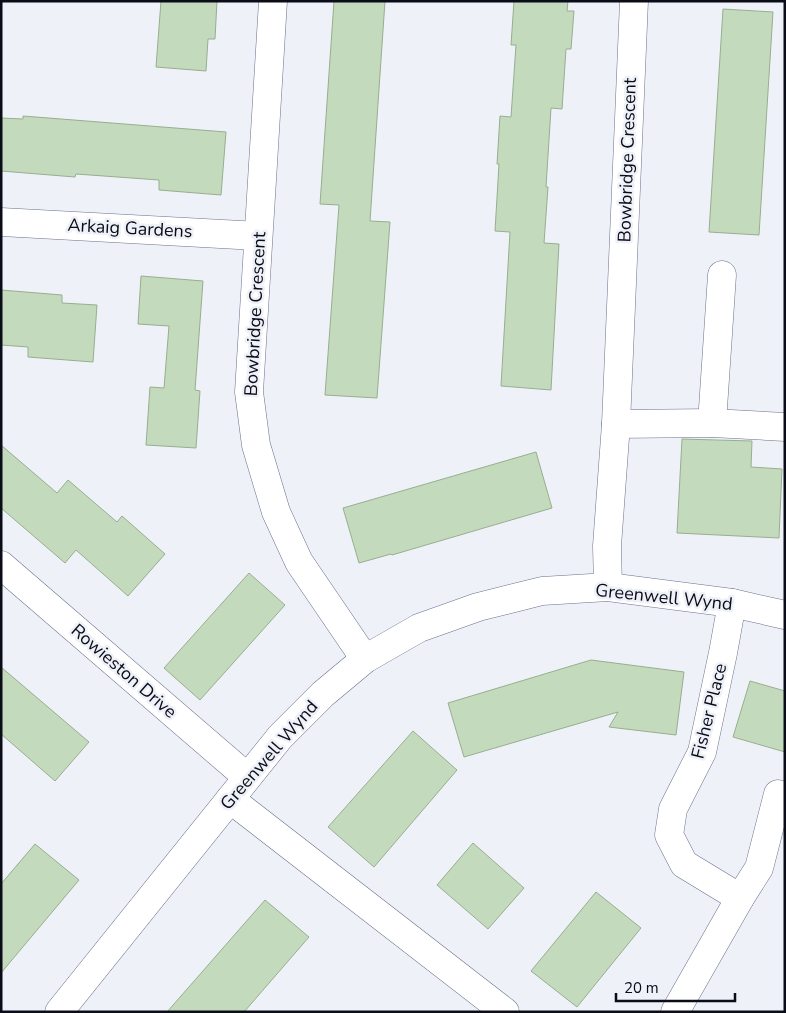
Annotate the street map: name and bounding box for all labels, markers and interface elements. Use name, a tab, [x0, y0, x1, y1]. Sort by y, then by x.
street label: Bowbridge Crescent	[612, 77, 642, 243]
street label: Arkaig Gardens	[67, 213, 193, 243]
street label: Bowbridge Crescent	[239, 231, 271, 397]
street label: Greenwell Wynd	[594, 578, 734, 616]
street label: Rowieston Drive	[66, 618, 182, 724]
street label: Fisher Place	[686, 661, 732, 761]
street label: Greenwell Wynd	[215, 695, 323, 815]
scale bar	[616, 970, 735, 1002]
text: 20 m	[624, 978, 659, 998]

